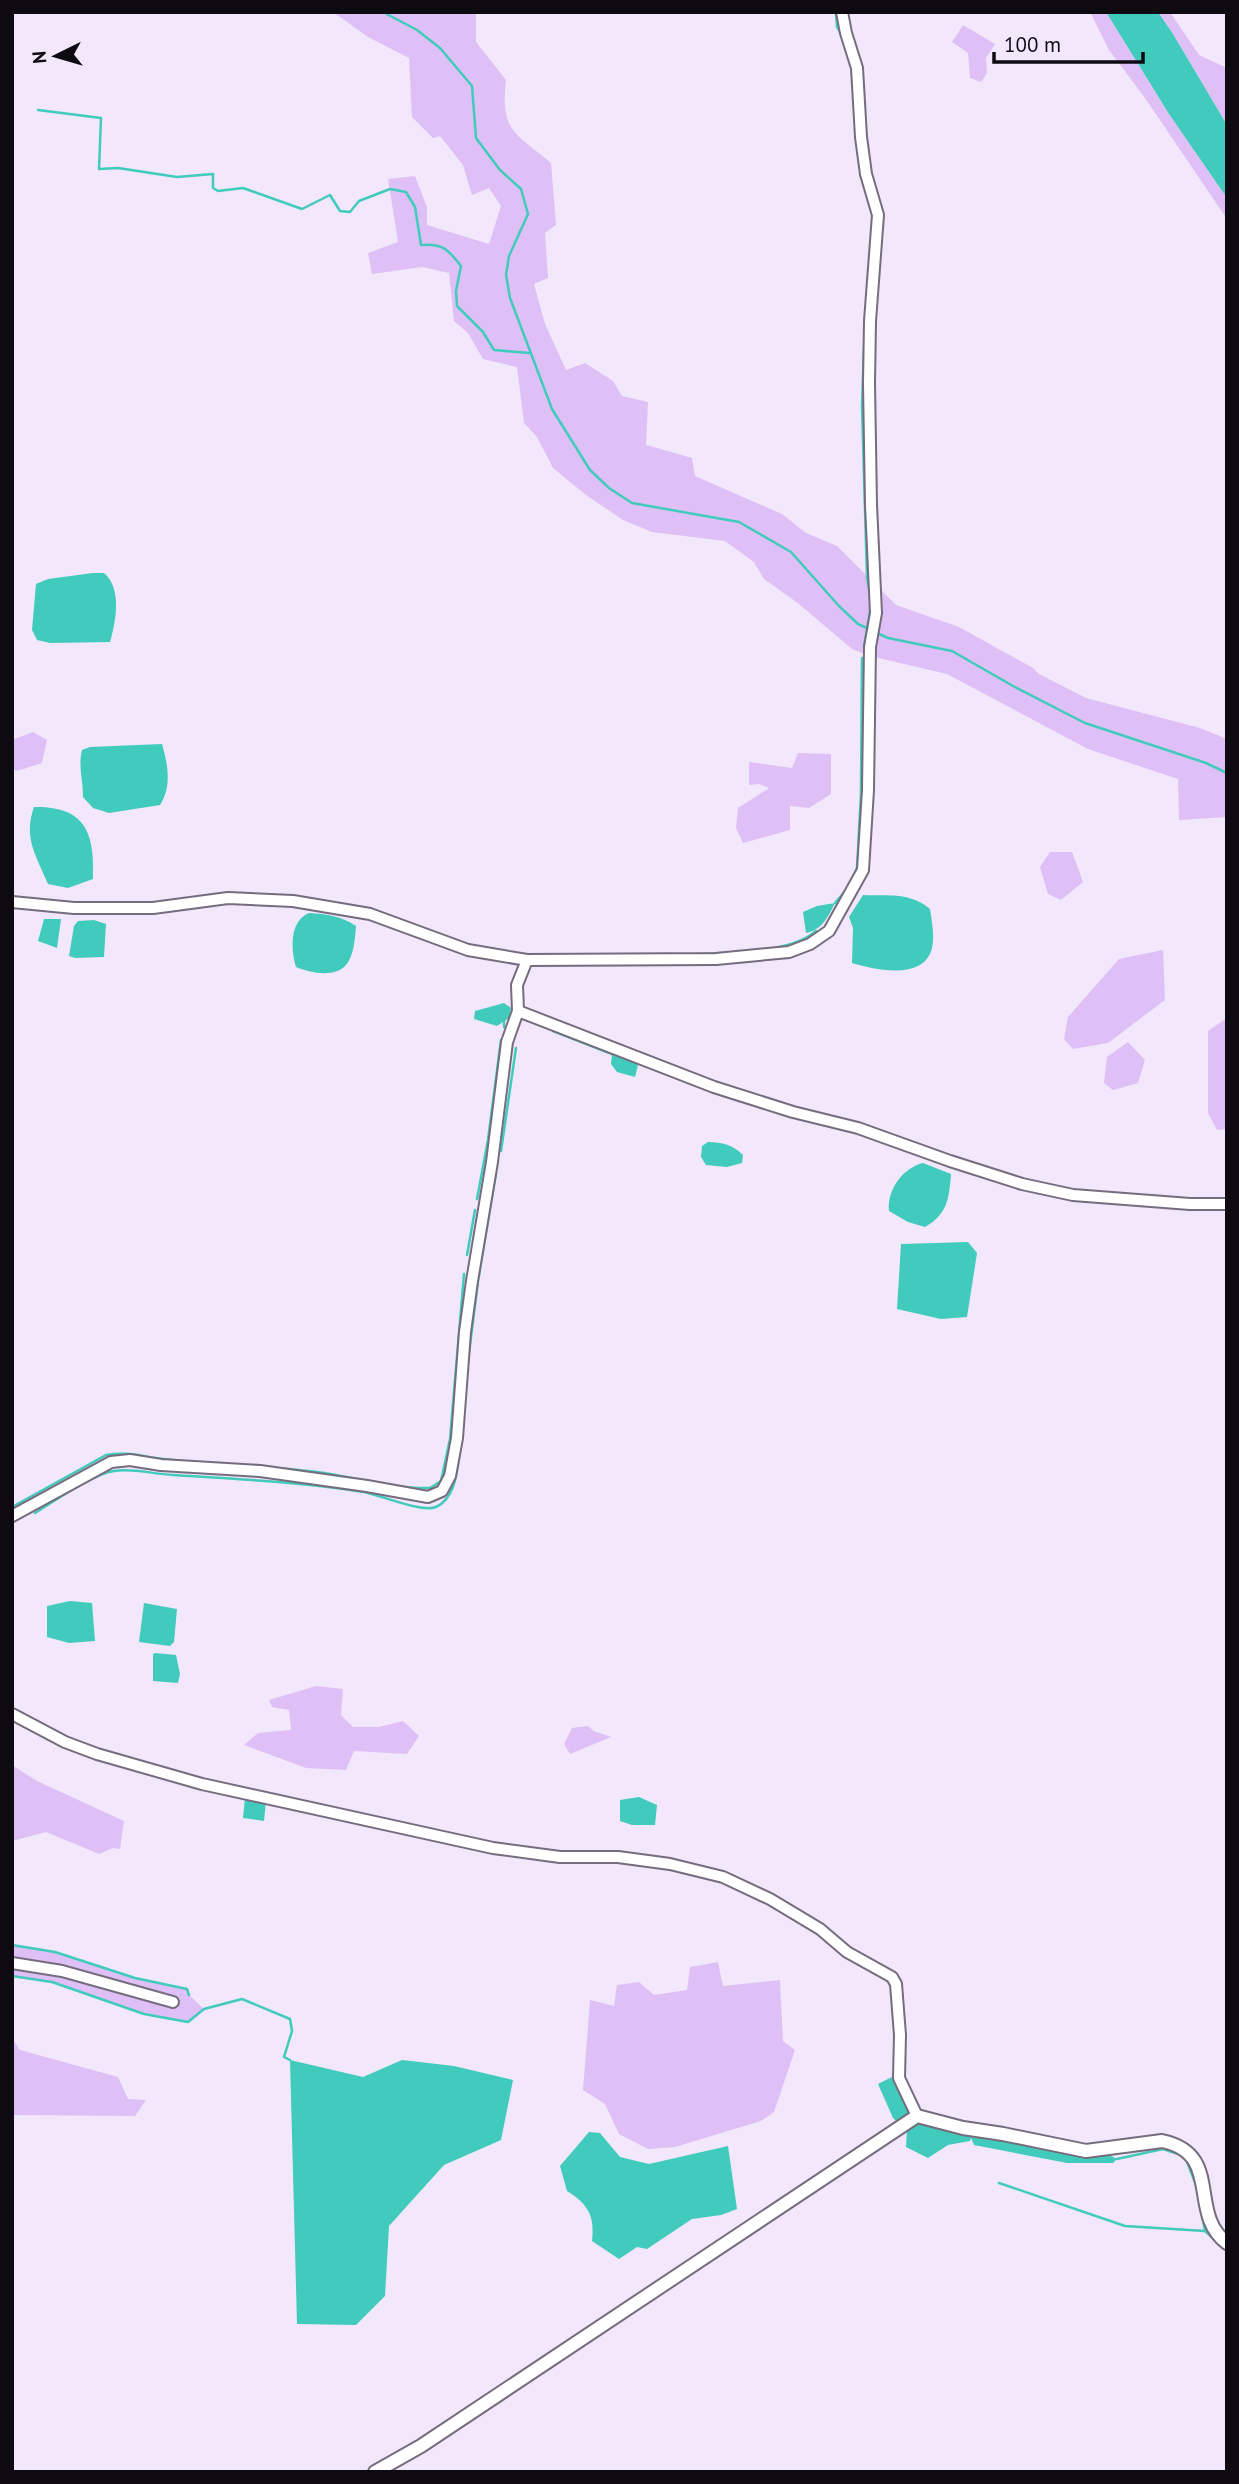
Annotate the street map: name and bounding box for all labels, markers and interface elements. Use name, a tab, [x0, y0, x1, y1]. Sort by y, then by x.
north arrow	[21, 21, 91, 91]
scale bar	[994, 21, 1143, 65]
text: 100 m	[1004, 31, 1061, 58]
text: N	[27, 50, 52, 65]

